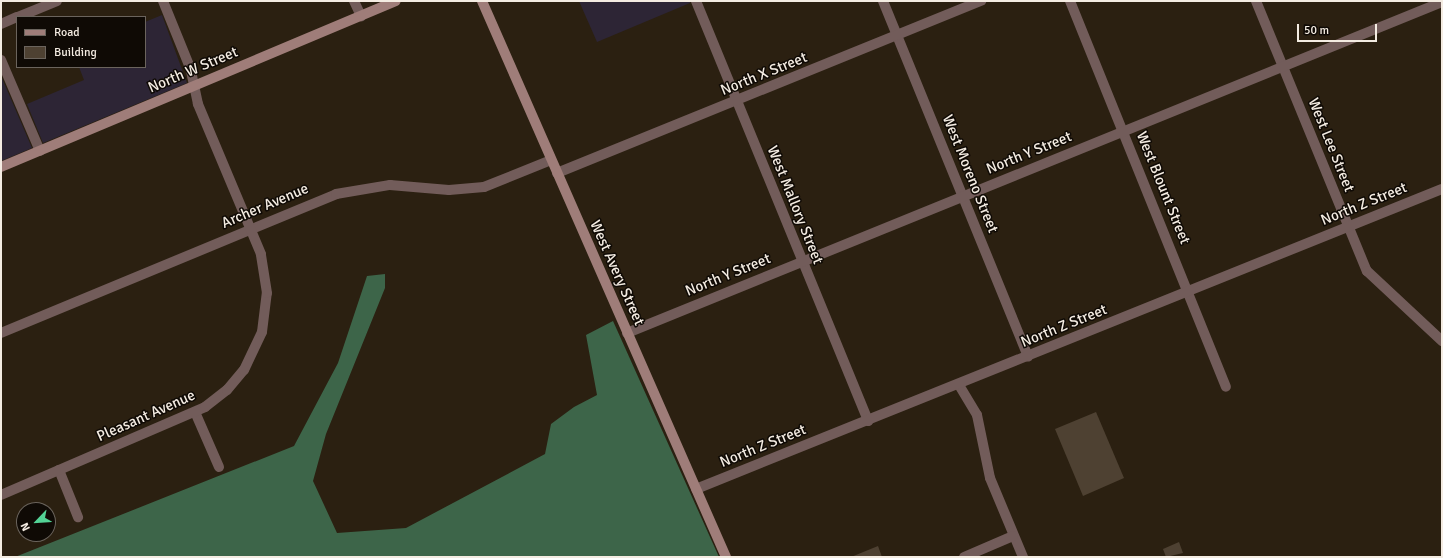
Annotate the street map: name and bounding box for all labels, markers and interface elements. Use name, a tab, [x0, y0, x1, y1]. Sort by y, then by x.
legend	[16, 16, 146, 68]
scale bar	[1299, 16, 1379, 42]
text: 50 m	[1304, 23, 1329, 38]
text: Road	[54, 25, 80, 40]
street label: North W Street	[145, 43, 241, 97]
text: Building	[54, 45, 97, 60]
street label: North X Street	[718, 48, 810, 100]
street label: West Lee Street	[1304, 95, 1358, 195]
street label: West Moreno Street	[938, 112, 1002, 236]
street label: North Y Street	[984, 128, 1074, 178]
street label: West Blount Street	[1132, 129, 1194, 247]
street label: West Mallory Street	[763, 143, 827, 267]
street label: North Z Street	[1318, 179, 1410, 229]
street label: Archer Avenue	[219, 180, 311, 232]
street label: West Avery Street	[586, 218, 648, 328]
street label: North Y Street	[683, 250, 773, 300]
street label: North Z Street	[1018, 301, 1110, 351]
street label: Pleasant Avenue	[94, 386, 198, 446]
street label: North Z Street	[717, 421, 809, 471]
north arrow	[16, 502, 56, 542]
text: N	[18, 521, 33, 533]

